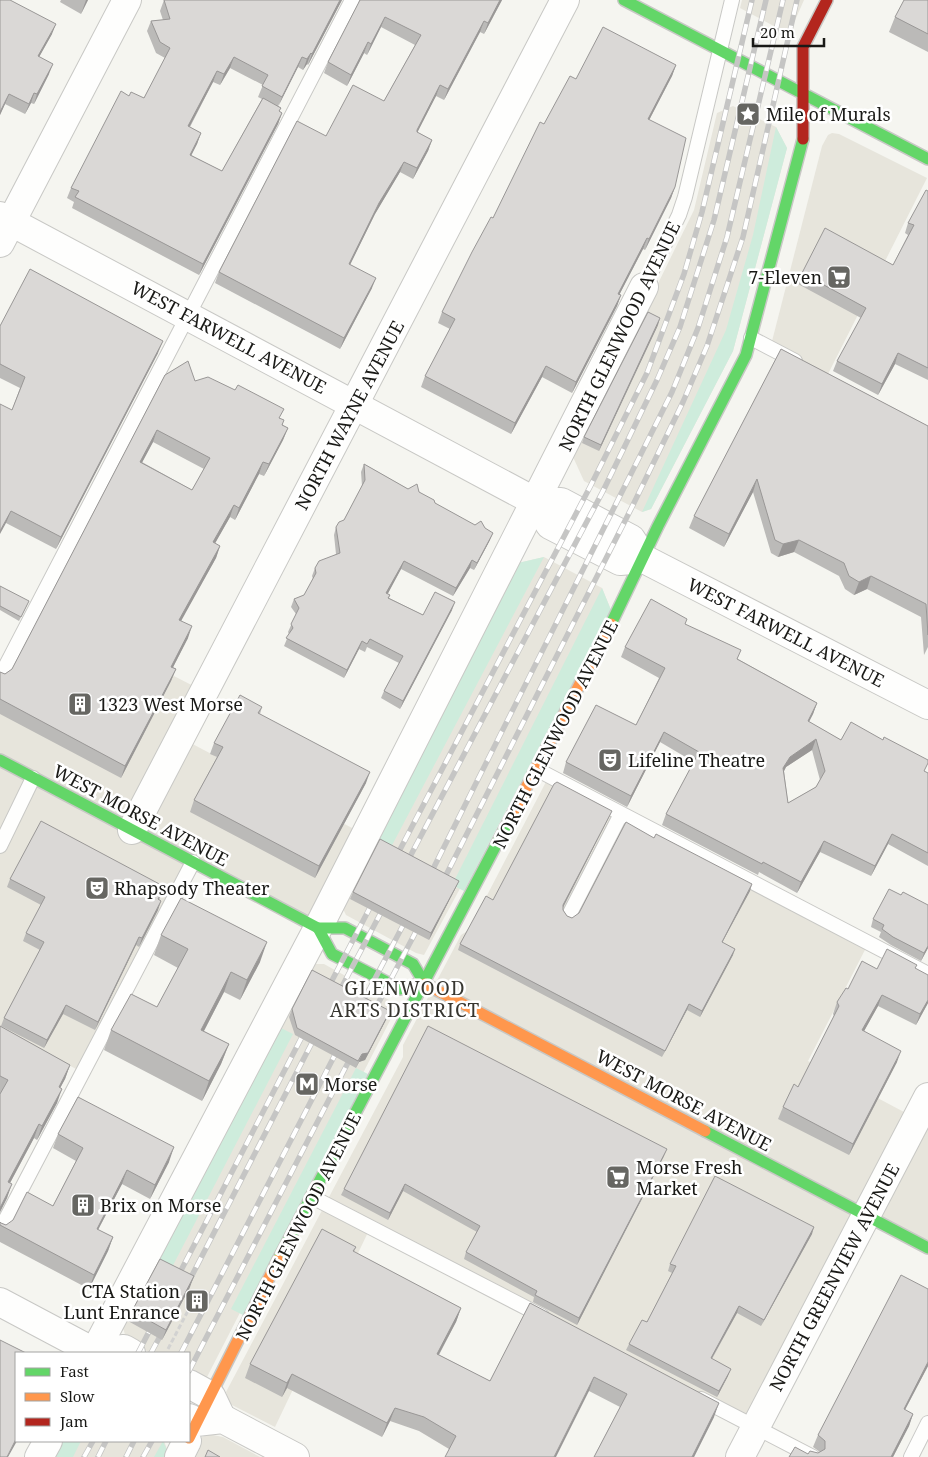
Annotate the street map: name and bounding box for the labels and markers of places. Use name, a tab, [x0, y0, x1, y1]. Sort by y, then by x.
place icon: Mile of Murals	[735, 101, 761, 127]
place label: Mile of Murals	[766, 102, 891, 126]
supermarket icon: 7-Eleven	[826, 264, 852, 290]
place label: 7-Eleven	[748, 265, 822, 289]
building icon: 1323 West Morse	[67, 691, 93, 717]
place label: 1323 West Morse	[98, 692, 243, 716]
theatre icon: Lifeline Theatre	[597, 747, 623, 773]
place label: Lifeline Theatre	[628, 748, 765, 772]
theatre icon: Rhapsody Theater	[84, 875, 110, 901]
place label: Rhapsody Theater	[114, 876, 270, 900]
metro station icon: Morse	[294, 1071, 320, 1097]
place label: Morse	[324, 1072, 378, 1096]
place label: Morse Fresh Market	[636, 1155, 742, 1200]
supermarket icon: Morse Fresh Market	[605, 1164, 631, 1190]
building icon: Brix on Morse	[70, 1192, 96, 1218]
place label: Brix on Morse	[100, 1193, 221, 1217]
place label: CTA Station Lunt Enrance	[64, 1279, 180, 1324]
building icon: CTA Station Lunt Enrance	[184, 1288, 210, 1314]

